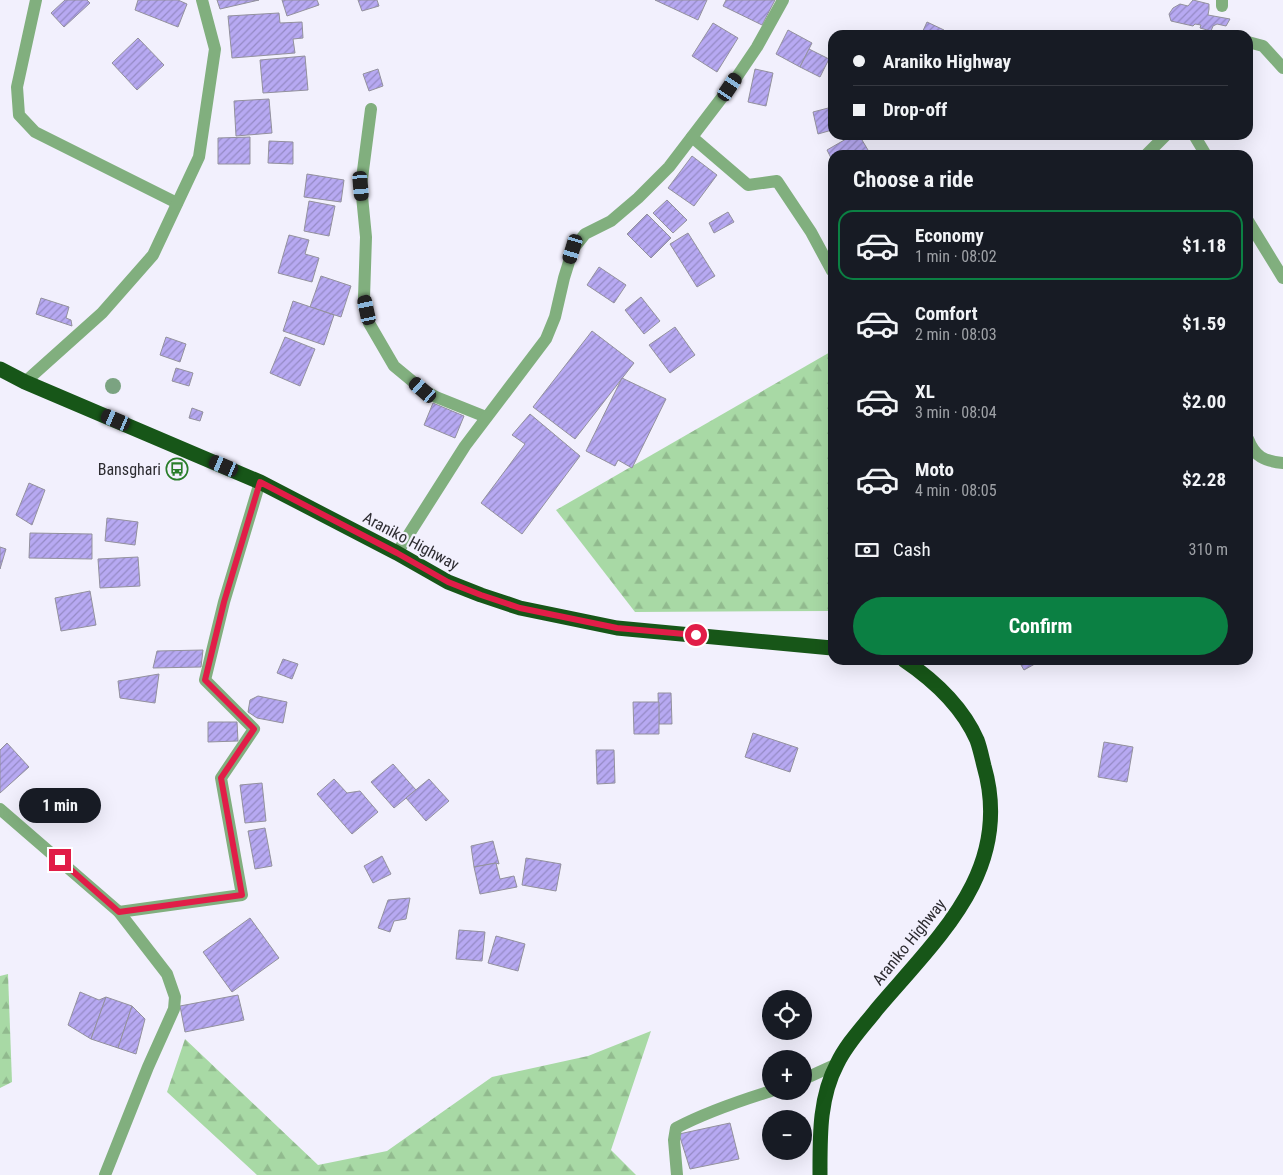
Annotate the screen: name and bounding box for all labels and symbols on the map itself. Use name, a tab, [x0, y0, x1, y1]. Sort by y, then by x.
car	[715, 70, 744, 104]
car	[352, 170, 369, 202]
car	[561, 232, 584, 266]
car	[356, 294, 377, 326]
car	[406, 374, 439, 406]
car	[99, 407, 132, 433]
car	[207, 453, 240, 479]
bus stop icon: Bansghari	[165, 457, 189, 481]
place label: Bansghari	[98, 460, 161, 479]
street label: Araniko Highway	[360, 508, 462, 574]
route start	[685, 624, 707, 646]
callout: 1 min	[19, 788, 101, 822]
route end	[49, 849, 71, 871]
street label: Araniko Highway	[868, 895, 950, 989]

